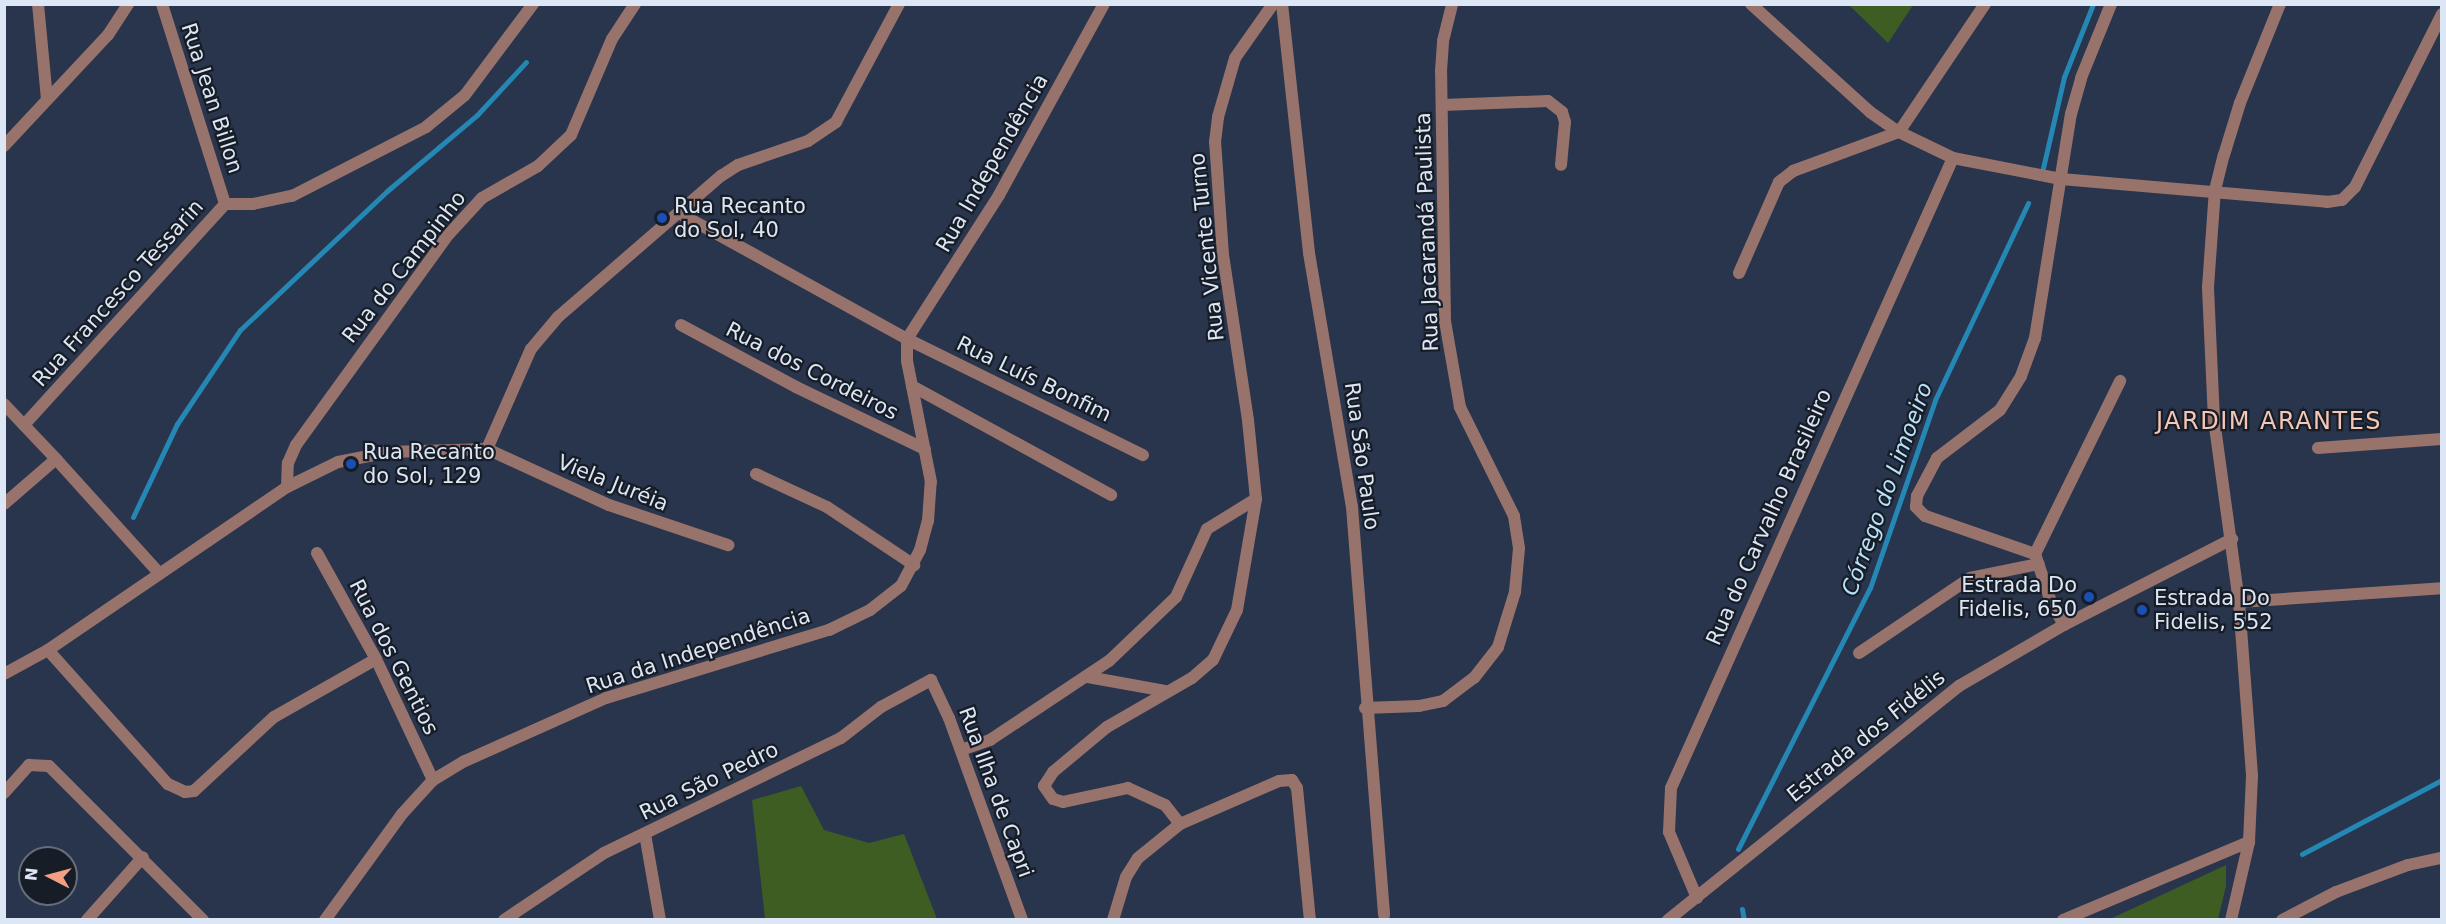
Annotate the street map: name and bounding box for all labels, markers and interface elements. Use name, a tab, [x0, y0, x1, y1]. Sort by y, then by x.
street label: Rua Jean Billon	[176, 20, 248, 176]
street label: Rua Independência	[931, 69, 1053, 257]
street label: Rua Jacarandá Paulista	[1410, 112, 1444, 352]
street label: Rua Vicente Turno	[1185, 152, 1229, 342]
street label: Rua do Campinho	[337, 186, 471, 348]
place label: Rua Recanto do Sol, 40	[674, 193, 806, 243]
street label: Rua Francesco Tessarin	[27, 194, 209, 392]
marker: Rua Recanto do Sol, 40	[655, 211, 669, 225]
street label: Rua dos Cordeiros	[722, 317, 902, 425]
street label: Rua Luís Bonfim	[953, 331, 1115, 427]
water label: Córrego do Limoeiro	[1836, 379, 1938, 599]
street label: Rua São Paulo	[1339, 381, 1385, 531]
street label: Rua do Carvalho Brasileiro	[1701, 385, 1837, 649]
district label: JARDIM ARANTES	[2156, 408, 2382, 436]
place label: Rua Recanto do Sol, 129	[363, 439, 495, 489]
street label: Viela Juréia	[554, 449, 672, 517]
marker: Rua Recanto do Sol, 129	[344, 457, 358, 471]
place label: Estrada Do Fidelis, 650	[1958, 572, 2077, 622]
street label: Rua dos Gentios	[344, 575, 444, 739]
place label: Estrada Do Fidelis, 552	[2154, 585, 2273, 635]
marker: Estrada Do Fidelis, 650	[2082, 590, 2096, 604]
street label: Rua da Independência	[583, 603, 813, 699]
marker: Estrada Do Fidelis, 552	[2135, 603, 2149, 617]
street label: Estrada dos Fidélis	[1782, 665, 1950, 807]
street label: Rua Ilha de Capri	[953, 703, 1039, 881]
street label: Rua São Pedro	[635, 736, 783, 826]
north arrow	[18, 846, 78, 906]
text: N	[21, 867, 42, 882]

